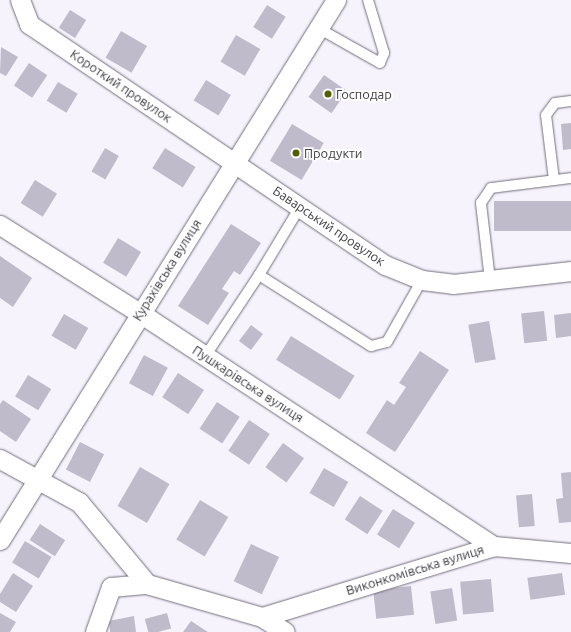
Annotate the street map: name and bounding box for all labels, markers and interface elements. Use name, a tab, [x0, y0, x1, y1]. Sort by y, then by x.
street label: Короткий провулок	[67, 46, 175, 126]
place label: Господар	[336, 86, 392, 102]
marker: Господар	[323, 89, 333, 99]
place label: Продукти	[304, 145, 363, 161]
marker: Продукти	[291, 148, 301, 158]
street label: Баварський провулок	[270, 183, 388, 269]
street label: Курахівська вулиця	[129, 216, 205, 324]
street label: Пушкарівська вулиця	[190, 342, 306, 426]
street label: Виконкомівська вулиця	[344, 542, 486, 598]

